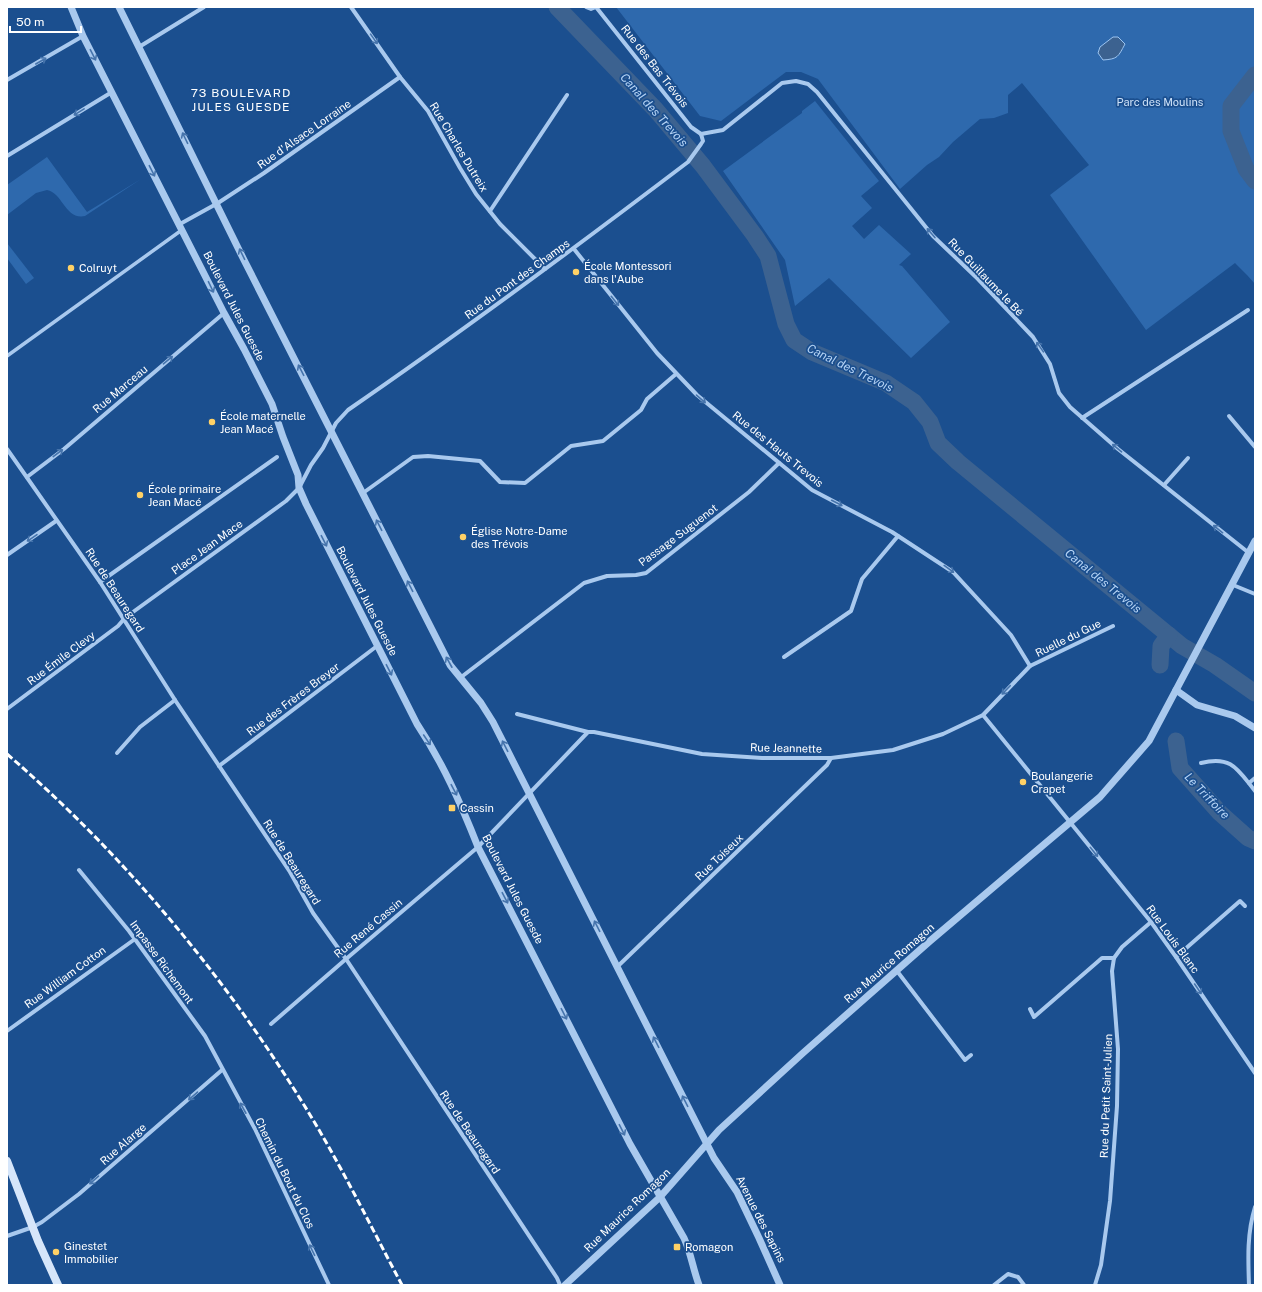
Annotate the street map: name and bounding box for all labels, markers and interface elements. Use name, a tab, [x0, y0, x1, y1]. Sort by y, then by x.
scale bar	[10, 8, 81, 34]
text: 50 m	[16, 15, 44, 29]
street label: Rue des Bas Trévois	[619, 22, 691, 110]
one-way arrow	[370, 33, 378, 44]
one-way arrow	[90, 49, 97, 61]
one-way arrow	[35, 56, 47, 64]
water label: Canal des Trevois	[617, 70, 691, 150]
district label: 73 BOULEVARD JULES GUESDE	[191, 86, 291, 114]
park label: Parc des Moulins	[1117, 96, 1204, 108]
street label: Rue d'Alsace Lorraine	[255, 97, 353, 171]
street label: Rue Charles Dutreix	[428, 100, 490, 194]
one-way arrow	[73, 109, 85, 117]
one-way arrow	[181, 132, 188, 144]
one-way arrow	[149, 165, 157, 177]
one-way arrow	[927, 228, 936, 238]
street label: Rue Guillaume le Bé	[946, 236, 1026, 318]
street label: Rue du Pont des Champs	[462, 237, 572, 321]
street label: Boulevard Jules Guesde	[201, 249, 267, 363]
one-way arrow	[238, 249, 245, 261]
place label: École Montessori dans l'Aube	[584, 259, 672, 285]
place label: Colruyt	[79, 262, 117, 274]
marker: Colruyt	[66, 263, 76, 273]
marker: École Montessori dans l'Aube	[571, 267, 581, 277]
one-way arrow	[208, 281, 215, 293]
one-way arrow	[611, 296, 620, 307]
water label: Canal des Trevois	[805, 341, 895, 395]
one-way arrow	[1036, 342, 1044, 353]
one-way arrow	[163, 356, 173, 365]
street label: Rue Marceau	[90, 363, 150, 415]
one-way arrow	[297, 364, 305, 376]
one-way arrow	[696, 394, 707, 403]
place label: École maternelle Jean Macé	[220, 409, 306, 435]
street label: Rue des Hauts Trevois	[730, 409, 826, 490]
marker: École maternelle Jean Macé	[207, 417, 217, 427]
one-way arrow	[1111, 443, 1122, 452]
one-way arrow	[52, 449, 63, 458]
place label: École primaire Jean Macé	[148, 482, 221, 508]
marker: École primaire Jean Macé	[135, 490, 145, 500]
one-way arrow	[831, 500, 843, 508]
street label: Passage Suguenot	[636, 502, 720, 568]
street label: Place Jean Mace	[169, 517, 245, 577]
one-way arrow	[375, 519, 382, 531]
place label: Église Notre-Dame des Trévois	[471, 524, 568, 550]
one-way arrow	[1213, 525, 1224, 533]
marker: Église Notre-Dame des Trévois	[458, 532, 468, 542]
one-way arrow	[26, 534, 37, 542]
one-way arrow	[321, 535, 329, 547]
street label: Boulevard Jules Guesde	[334, 544, 400, 658]
street label: Rue de Beauregard	[83, 546, 147, 634]
water label: Canal des Trevois	[1062, 546, 1144, 616]
one-way arrow	[943, 565, 954, 573]
one-way arrow	[406, 580, 413, 592]
street label: Ruelle du Gue	[1033, 617, 1103, 659]
street label: Rue Émile Clevy	[24, 628, 97, 687]
one-way arrow	[445, 656, 452, 668]
street label: Rue des Frères Breyer	[244, 660, 342, 738]
one-way arrow	[386, 663, 393, 675]
one-way arrow	[1002, 685, 1011, 695]
one-way arrow	[423, 734, 431, 745]
one-way arrow	[501, 740, 508, 752]
street label: Rue Jeannette	[750, 741, 822, 755]
place label: Boulangerie Crapet	[1031, 770, 1093, 795]
water label: Le Triffoire	[1181, 770, 1233, 822]
marker: Boulangerie Crapet	[1018, 777, 1028, 787]
one-way arrow	[451, 784, 459, 796]
place label: Cassin	[460, 802, 494, 814]
marker: Cassin	[447, 803, 457, 813]
street label: Rue de Beauregard	[261, 817, 323, 907]
street label: Rue Toiseux	[693, 831, 745, 883]
street label: Boulevard Jules Guesde	[480, 832, 546, 946]
one-way arrow	[1090, 847, 1099, 857]
one-way arrow	[502, 892, 509, 904]
street label: Rue René Cassin	[332, 896, 404, 960]
street label: Rue Louis Blanc	[1144, 903, 1202, 975]
street label: Impasse Richemont	[128, 918, 196, 1006]
one-way arrow	[593, 921, 600, 933]
street label: Rue Maurice Romagon	[842, 921, 936, 1005]
street label: Rue William Cotton	[22, 944, 108, 1010]
one-way arrow	[1194, 983, 1202, 994]
one-way arrow	[561, 1007, 568, 1019]
street label: Rue du Petit Saint-Julien	[1098, 1034, 1114, 1158]
one-way arrow	[651, 1036, 659, 1048]
street label: Rue de Beauregard	[438, 1088, 502, 1176]
one-way arrow	[188, 1091, 198, 1100]
one-way arrow	[681, 1095, 688, 1107]
one-way arrow	[239, 1102, 246, 1114]
street label: Chemin du Bout du Clos	[253, 1116, 317, 1231]
street label: Rue Alarge	[98, 1121, 148, 1167]
one-way arrow	[619, 1124, 627, 1136]
street label: Rue Maurice Romagon	[582, 1166, 672, 1254]
street label: Avenue des Sapins	[734, 1174, 788, 1265]
one-way arrow	[89, 1176, 100, 1185]
place label: Ginestet Immobilier	[64, 1240, 118, 1265]
place label: Romagon	[685, 1241, 733, 1253]
marker: Romagon	[672, 1242, 682, 1252]
one-way arrow	[308, 1244, 315, 1256]
marker: Ginestet Immobilier	[51, 1247, 61, 1257]

